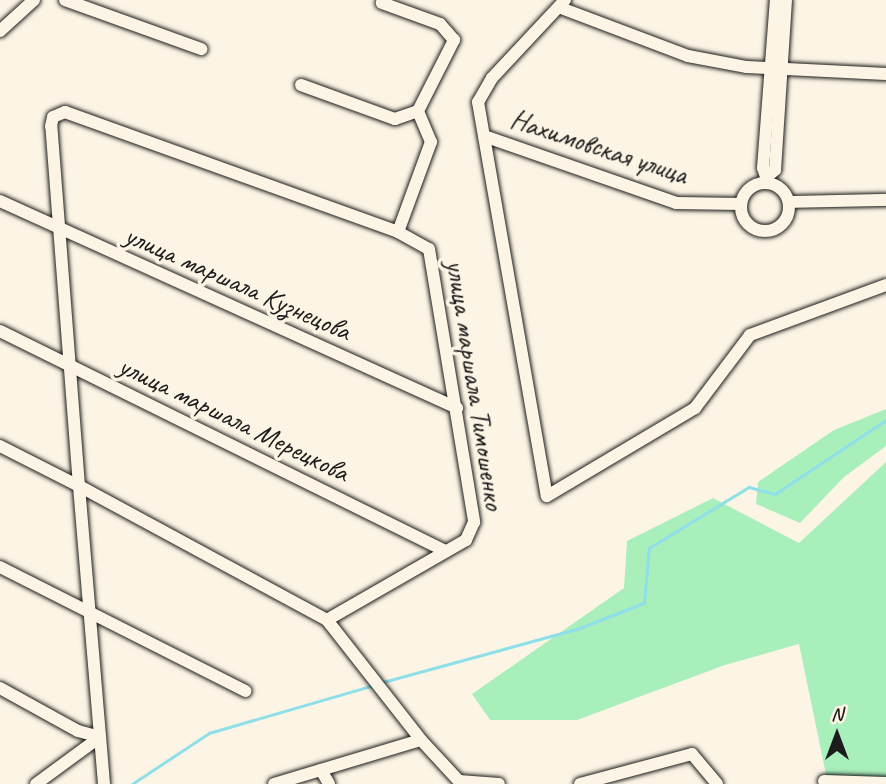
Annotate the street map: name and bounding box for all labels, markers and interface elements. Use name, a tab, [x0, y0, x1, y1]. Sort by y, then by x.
street label: Нахимовская улица	[505, 102, 693, 192]
street label: улица маршала Кузнецова	[119, 218, 357, 348]
street label: улица маршала Тимошенко	[439, 257, 511, 513]
street label: улица маршала Мерецкова	[113, 348, 355, 490]
north arrow	[802, 700, 872, 770]
text: N	[831, 702, 843, 726]

